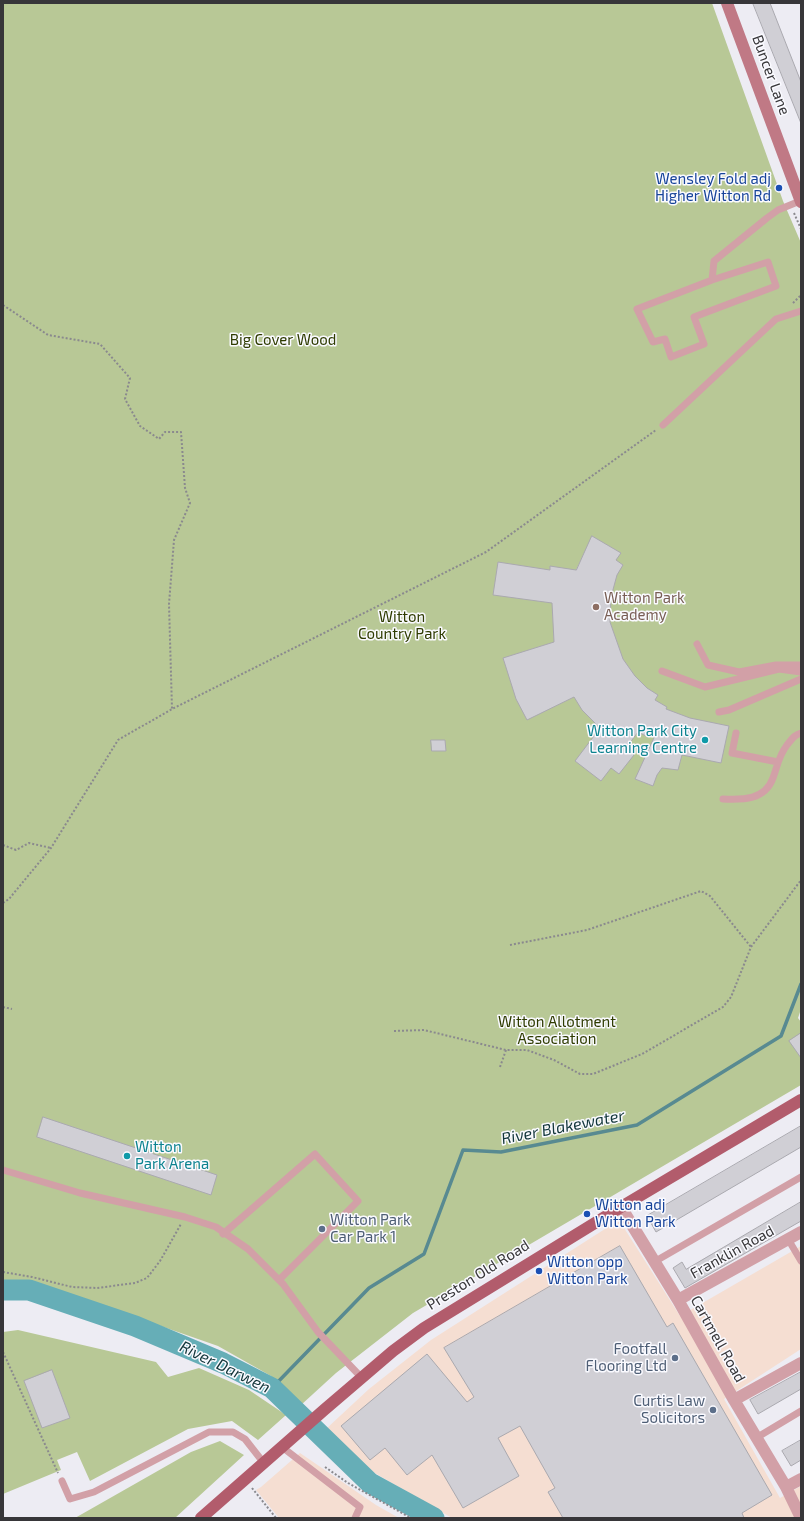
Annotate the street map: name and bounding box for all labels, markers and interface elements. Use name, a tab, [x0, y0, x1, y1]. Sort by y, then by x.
street label: Buncer Lane	[748, 32, 794, 118]
place label: Wensley Fold adj Higher Witton Rd	[655, 170, 771, 205]
marker: Wensley Fold adj Higher Witton Rd	[774, 183, 784, 193]
park label: Big Cover Wood	[230, 331, 336, 349]
place label: Witton Park Academy	[604, 589, 685, 624]
marker: Witton Park Academy	[591, 602, 601, 612]
park label: Witton Country Park	[358, 608, 446, 643]
place label: Witton Park City Learning Centre	[587, 722, 697, 757]
marker: Witton Park City Learning Centre	[700, 735, 710, 745]
park label: Witton Allotment Association	[498, 1013, 616, 1048]
water label: River Blakewater	[500, 1106, 626, 1148]
place label: Witton Park Arena	[135, 1138, 209, 1173]
marker: Witton Park Arena	[122, 1151, 132, 1161]
place label: Witton adj Witton Park	[595, 1196, 676, 1231]
marker: Witton adj Witton Park	[582, 1209, 592, 1219]
place label: Witton Park Car Park 1	[330, 1211, 411, 1246]
street label: Franklin Road	[687, 1222, 777, 1282]
marker: Witton Park Car Park 1	[317, 1224, 327, 1234]
street label: Preston Old Road	[423, 1236, 533, 1314]
place label: Witton opp Witton Park	[547, 1253, 628, 1288]
marker: Witton opp Witton Park	[534, 1266, 544, 1276]
street label: Cartmell Road	[687, 1292, 749, 1386]
water label: River Darwen	[177, 1337, 273, 1397]
place label: Footfall Flooring Ltd	[586, 1340, 667, 1375]
marker: Footfall Flooring Ltd	[670, 1353, 680, 1363]
place label: Curtis Law Solicitors	[633, 1392, 705, 1427]
marker: Curtis Law Solicitors	[708, 1405, 718, 1415]

